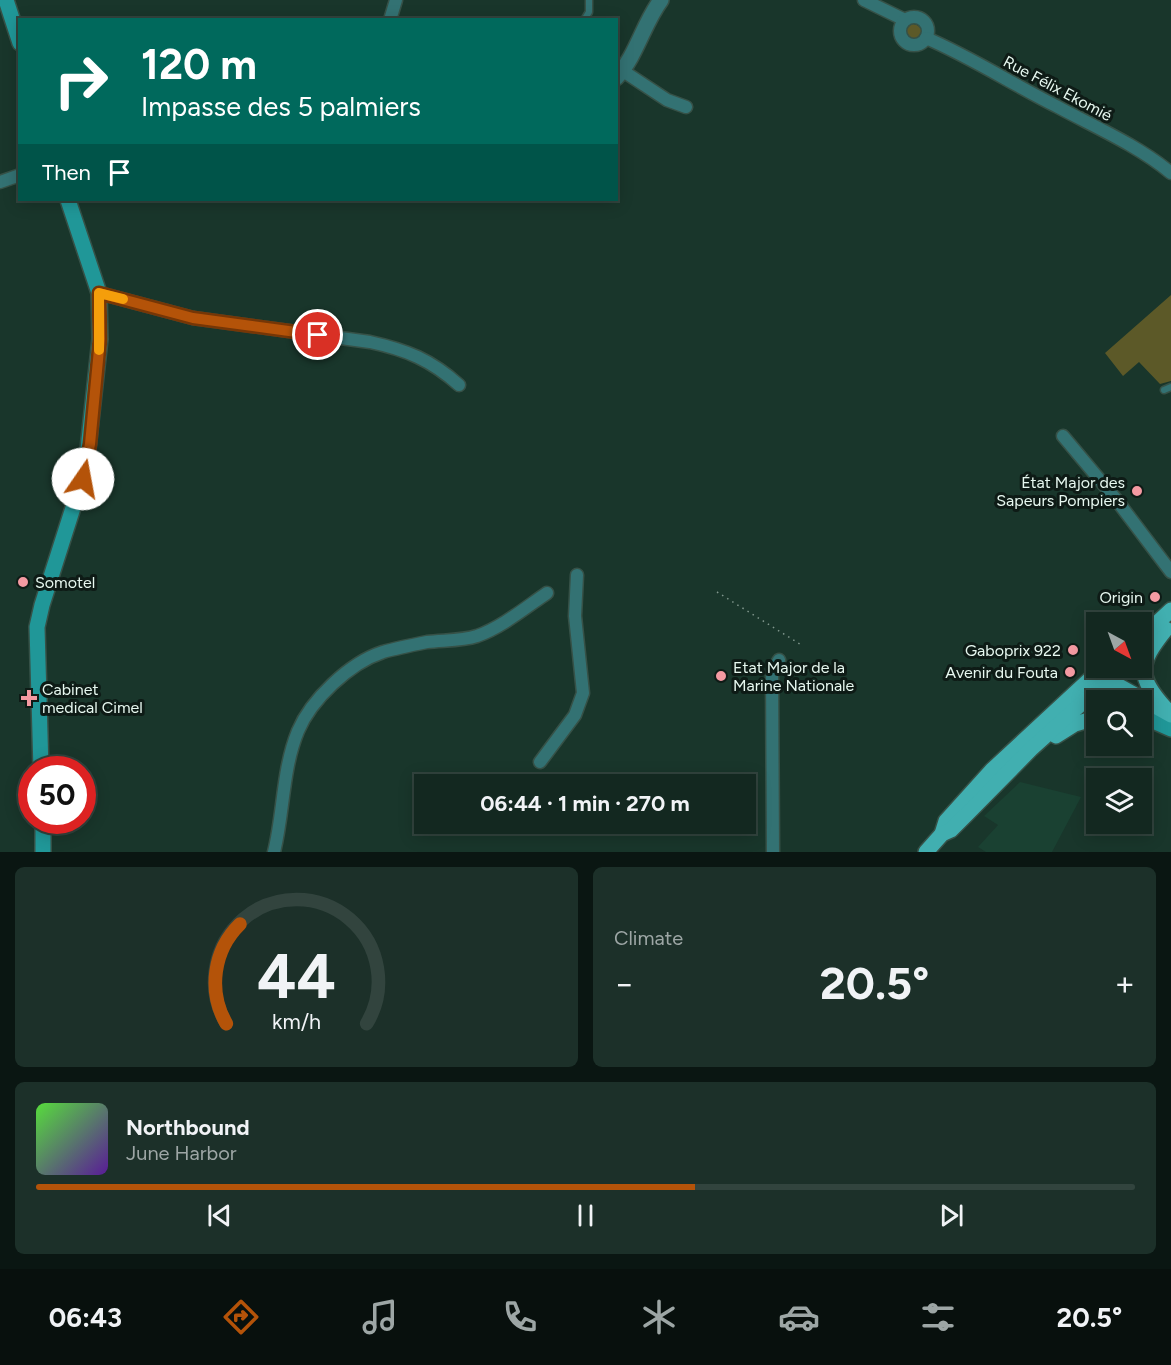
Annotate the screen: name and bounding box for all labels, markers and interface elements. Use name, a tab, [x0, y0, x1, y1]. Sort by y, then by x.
text: 120 m	[141, 39, 257, 90]
icon: right	[42, 42, 120, 120]
street label: Rue Félix Ekomié	[1000, 52, 1115, 125]
text: Impasse des 5 palmiers	[141, 90, 421, 123]
icon: arrive	[103, 156, 136, 189]
text: Then	[42, 159, 91, 186]
pin	[292, 309, 343, 360]
icon: arrive	[301, 318, 334, 351]
position arrow	[51, 447, 115, 511]
place label: État Major des Sapeurs Pompiers	[996, 473, 1125, 510]
marker: État Major des Sapeurs Pompiers	[1130, 484, 1144, 498]
place label: Somotel	[35, 573, 95, 592]
marker: Somotel	[16, 575, 30, 589]
place label: Origin	[1099, 588, 1143, 607]
marker: Origin	[1148, 590, 1162, 604]
north arrow	[1086, 612, 1152, 678]
map controls	[1086, 612, 1152, 834]
place label: Gaboprix 922	[965, 641, 1061, 660]
marker: Gaboprix 922	[1066, 643, 1080, 657]
place label: Etat Major de la Marine Nationale	[733, 658, 855, 695]
place label: Avenir du Fouta	[945, 663, 1058, 682]
marker: Avenir du Fouta	[1063, 665, 1077, 679]
marker: Etat Major de la Marine Nationale	[714, 669, 728, 683]
place label: Cabinet medical Cimel	[42, 680, 143, 717]
marker: Cabinet medical Cimel	[20, 689, 38, 707]
button: search	[1086, 690, 1152, 756]
speed limit sign: 50	[18, 756, 96, 834]
button: layers	[1086, 768, 1152, 834]
text: 06:44 · 1 min · 270 m	[480, 790, 690, 817]
text: Climate	[614, 926, 683, 950]
text: 44	[257, 939, 336, 1014]
text: 20.5°	[820, 956, 929, 1010]
text: −	[614, 964, 635, 1003]
text: +	[1114, 964, 1135, 1003]
text: km/h	[272, 1009, 321, 1034]
text: Northbound	[126, 1114, 250, 1141]
text: June Harbor	[126, 1141, 237, 1165]
icon: previous	[203, 1199, 236, 1232]
icon: pause	[569, 1199, 602, 1232]
icon: next	[935, 1199, 968, 1232]
icon: directions	[220, 1296, 262, 1338]
icon: music	[359, 1296, 401, 1338]
icon: phone	[499, 1296, 541, 1338]
icon: climate	[638, 1296, 680, 1338]
icon: car	[778, 1296, 820, 1338]
icon: filters	[917, 1296, 959, 1338]
text: 06:43	[49, 1301, 122, 1334]
text: 20.5°	[1057, 1301, 1122, 1334]

